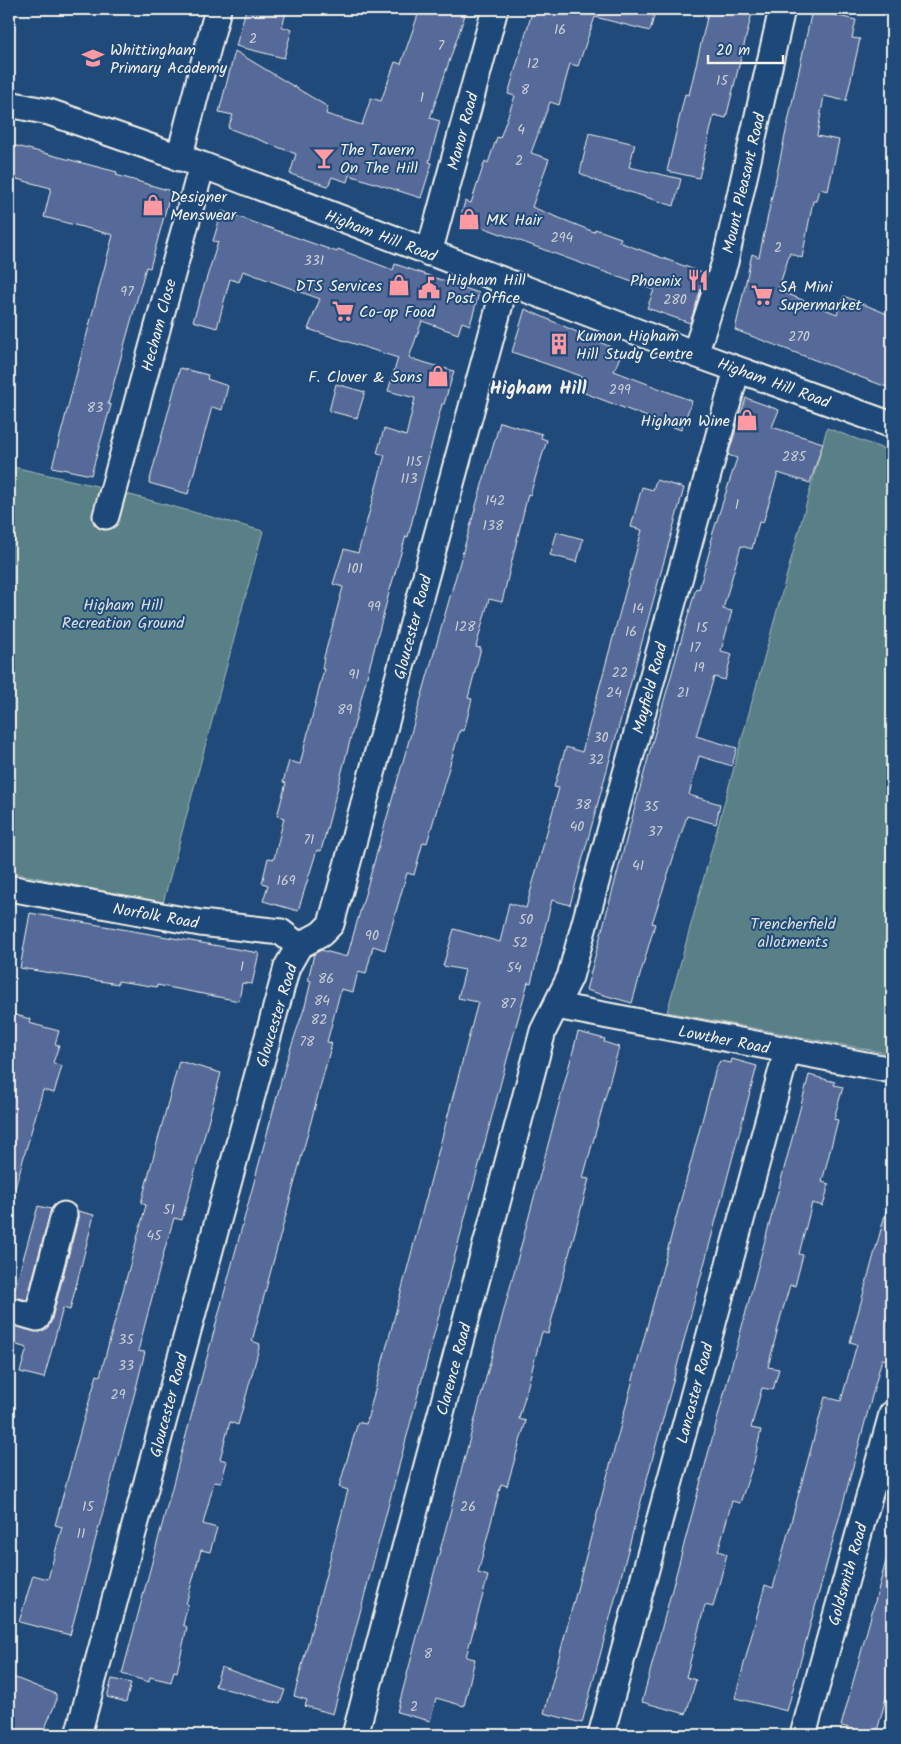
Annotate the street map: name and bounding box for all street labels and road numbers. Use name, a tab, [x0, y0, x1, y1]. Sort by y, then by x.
street label: Manor Road	[441, 89, 486, 173]
street label: Mount Pleasant Road	[716, 110, 773, 256]
street label: Higham Hill Road	[321, 204, 441, 270]
street label: Hecham Close	[135, 276, 184, 375]
street label: Higham Hill Road	[714, 351, 834, 416]
street label: Gloucester Road	[388, 572, 440, 682]
street label: Mayfield Road	[626, 639, 675, 737]
street label: Norfolk Road	[111, 897, 202, 936]
street label: Gloucester Road	[250, 960, 305, 1070]
street label: Lowther Road	[676, 1019, 773, 1062]
street label: Clarence Road	[430, 1319, 479, 1418]
street label: Lancaster Road	[670, 1339, 721, 1447]
street label: Gloucester Road	[144, 1350, 196, 1460]
street label: Goldsmith Road	[822, 1519, 875, 1629]

